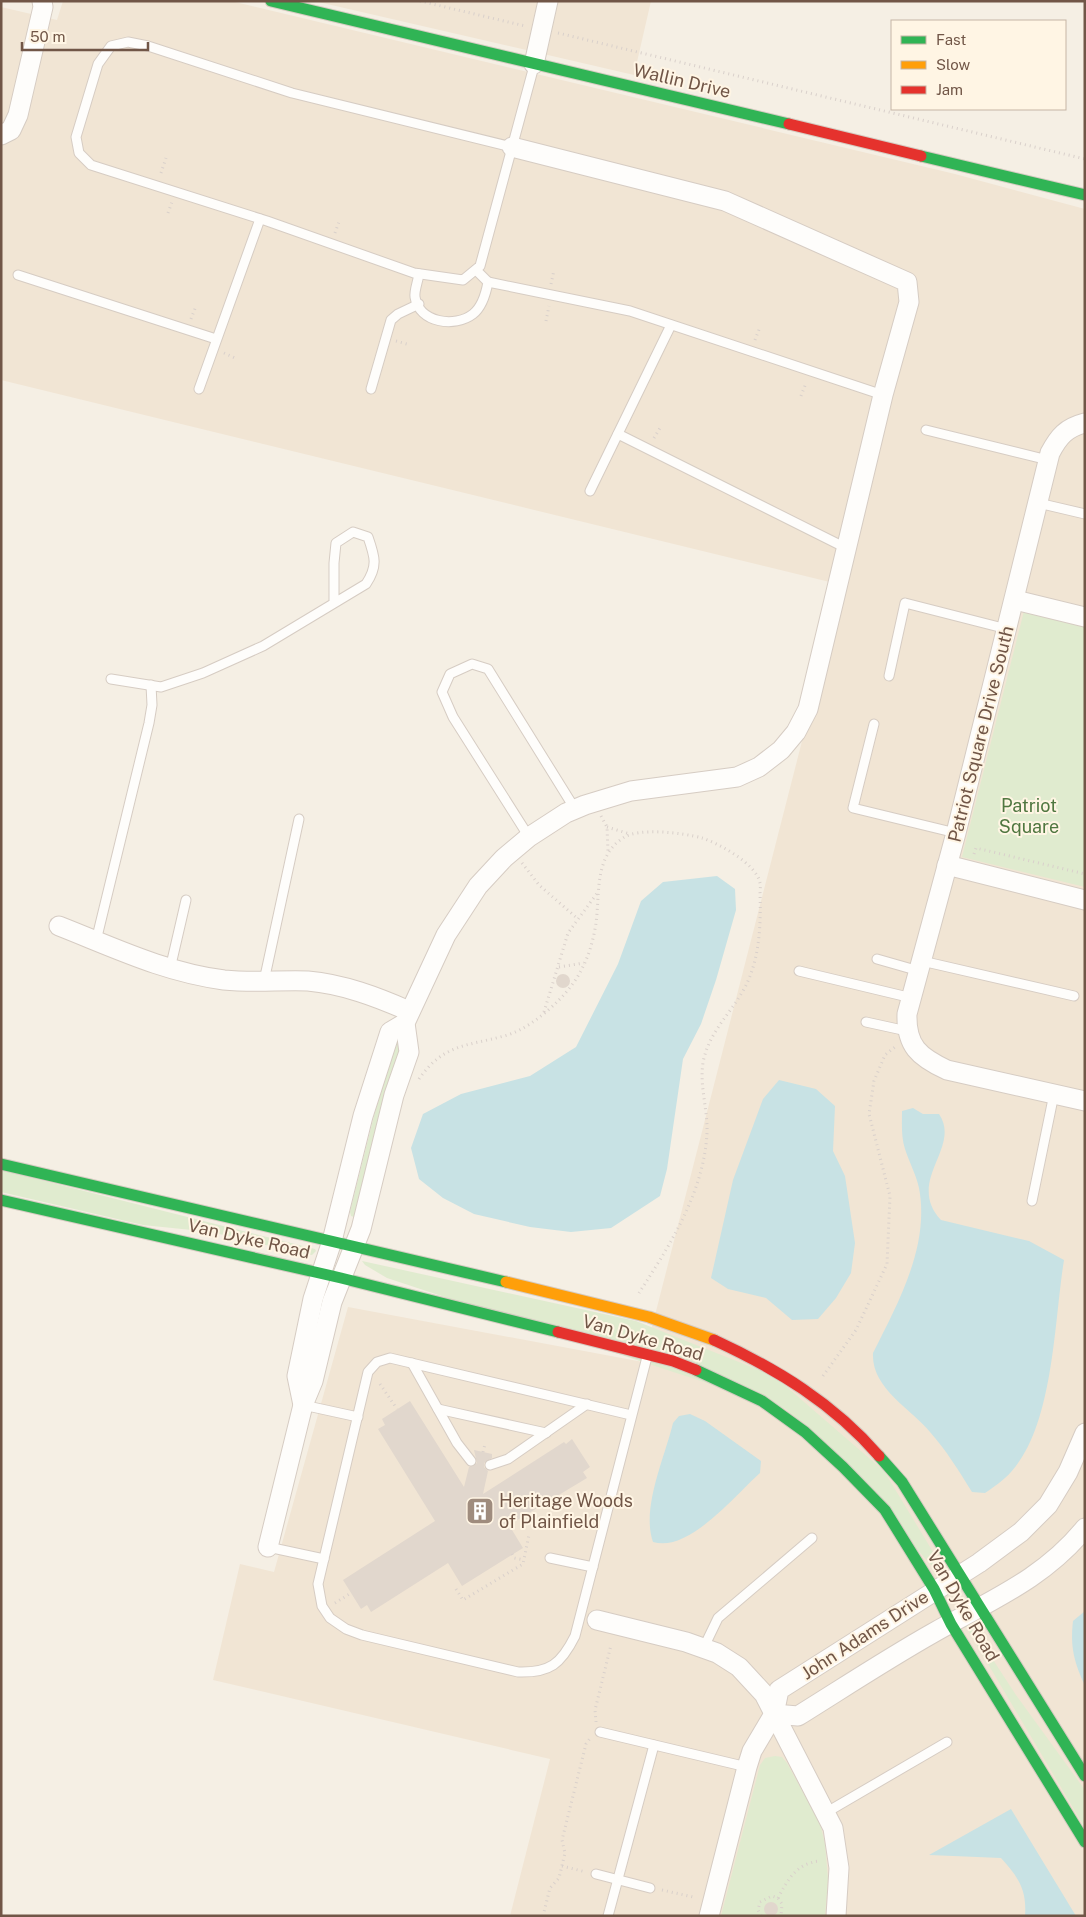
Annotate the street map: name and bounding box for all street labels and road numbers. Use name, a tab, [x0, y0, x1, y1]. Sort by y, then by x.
street label: Wallin Drive	[631, 59, 733, 102]
street label: Patriot Square Drive South	[943, 623, 1018, 844]
street label: Van Dyke Road	[186, 1214, 312, 1263]
street label: Van Dyke Road	[580, 1310, 706, 1365]
street label: Van Dyke Road	[923, 1546, 1004, 1665]
street label: John Adams Drive	[797, 1586, 932, 1684]

